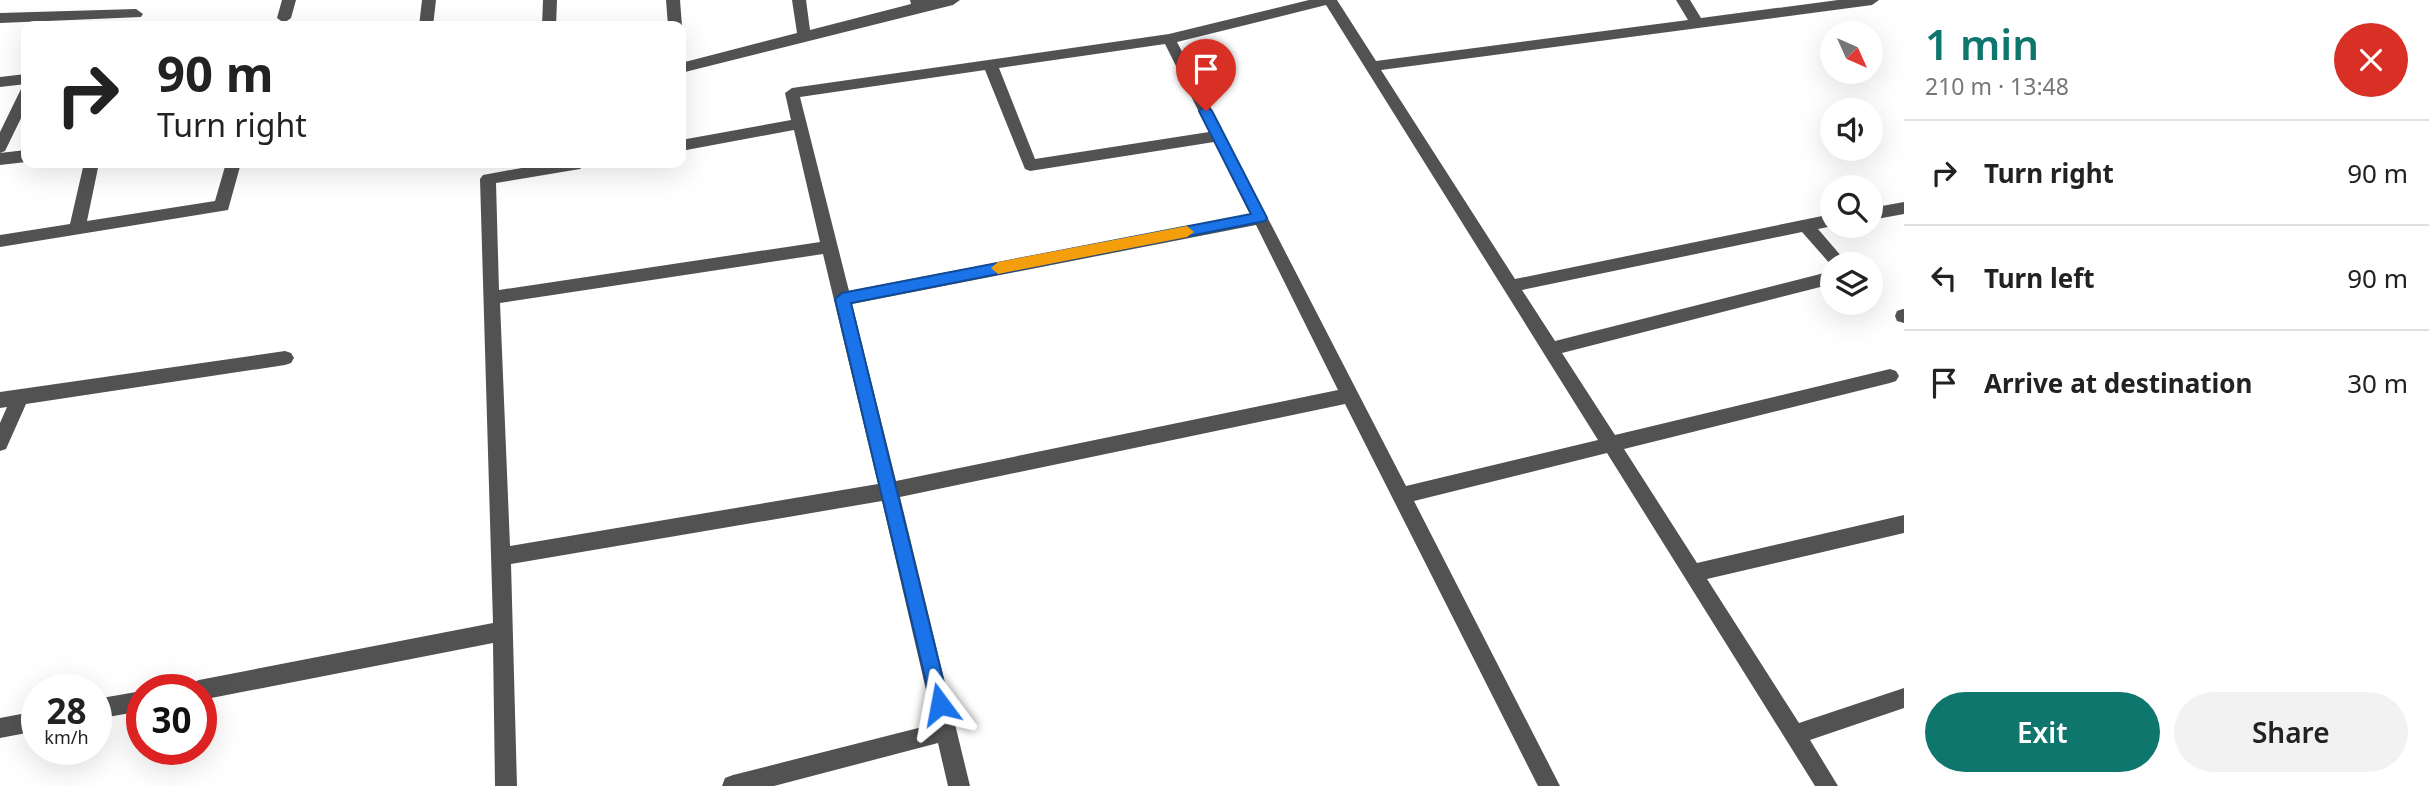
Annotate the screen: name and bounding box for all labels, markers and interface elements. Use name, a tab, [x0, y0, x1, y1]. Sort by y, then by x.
text: 1 min	[1925, 15, 2039, 72]
north arrow	[1820, 21, 1883, 84]
map controls	[1820, 21, 1883, 315]
button: close	[2334, 23, 2408, 97]
pin	[1176, 39, 1236, 111]
text: 90 m	[157, 40, 274, 106]
icon: right	[42, 49, 133, 140]
icon: arrive	[1187, 50, 1225, 88]
text: 210 m · 13:48	[1925, 70, 2069, 102]
button: sound	[1820, 98, 1883, 161]
text: Turn right	[157, 103, 307, 146]
icon: right	[1925, 154, 1963, 192]
text: Turn right	[1984, 155, 2114, 191]
text: 90 m	[2347, 155, 2408, 191]
button: search	[1820, 175, 1883, 238]
button: layers	[1820, 252, 1883, 315]
icon: left	[1925, 259, 1963, 297]
text: Turn left	[1984, 260, 2095, 296]
text: 90 m	[2347, 260, 2408, 296]
icon: arrive	[1925, 364, 1963, 402]
text: Arrive at destination	[1984, 365, 2253, 401]
text: 30 m	[2347, 365, 2408, 401]
position arrow	[903, 667, 977, 741]
speed limit sign: 30	[126, 674, 217, 765]
text: 28	[46, 687, 87, 734]
button: Exit	[1925, 692, 2160, 772]
button: Share	[2174, 692, 2408, 772]
text: km/h	[44, 725, 89, 749]

